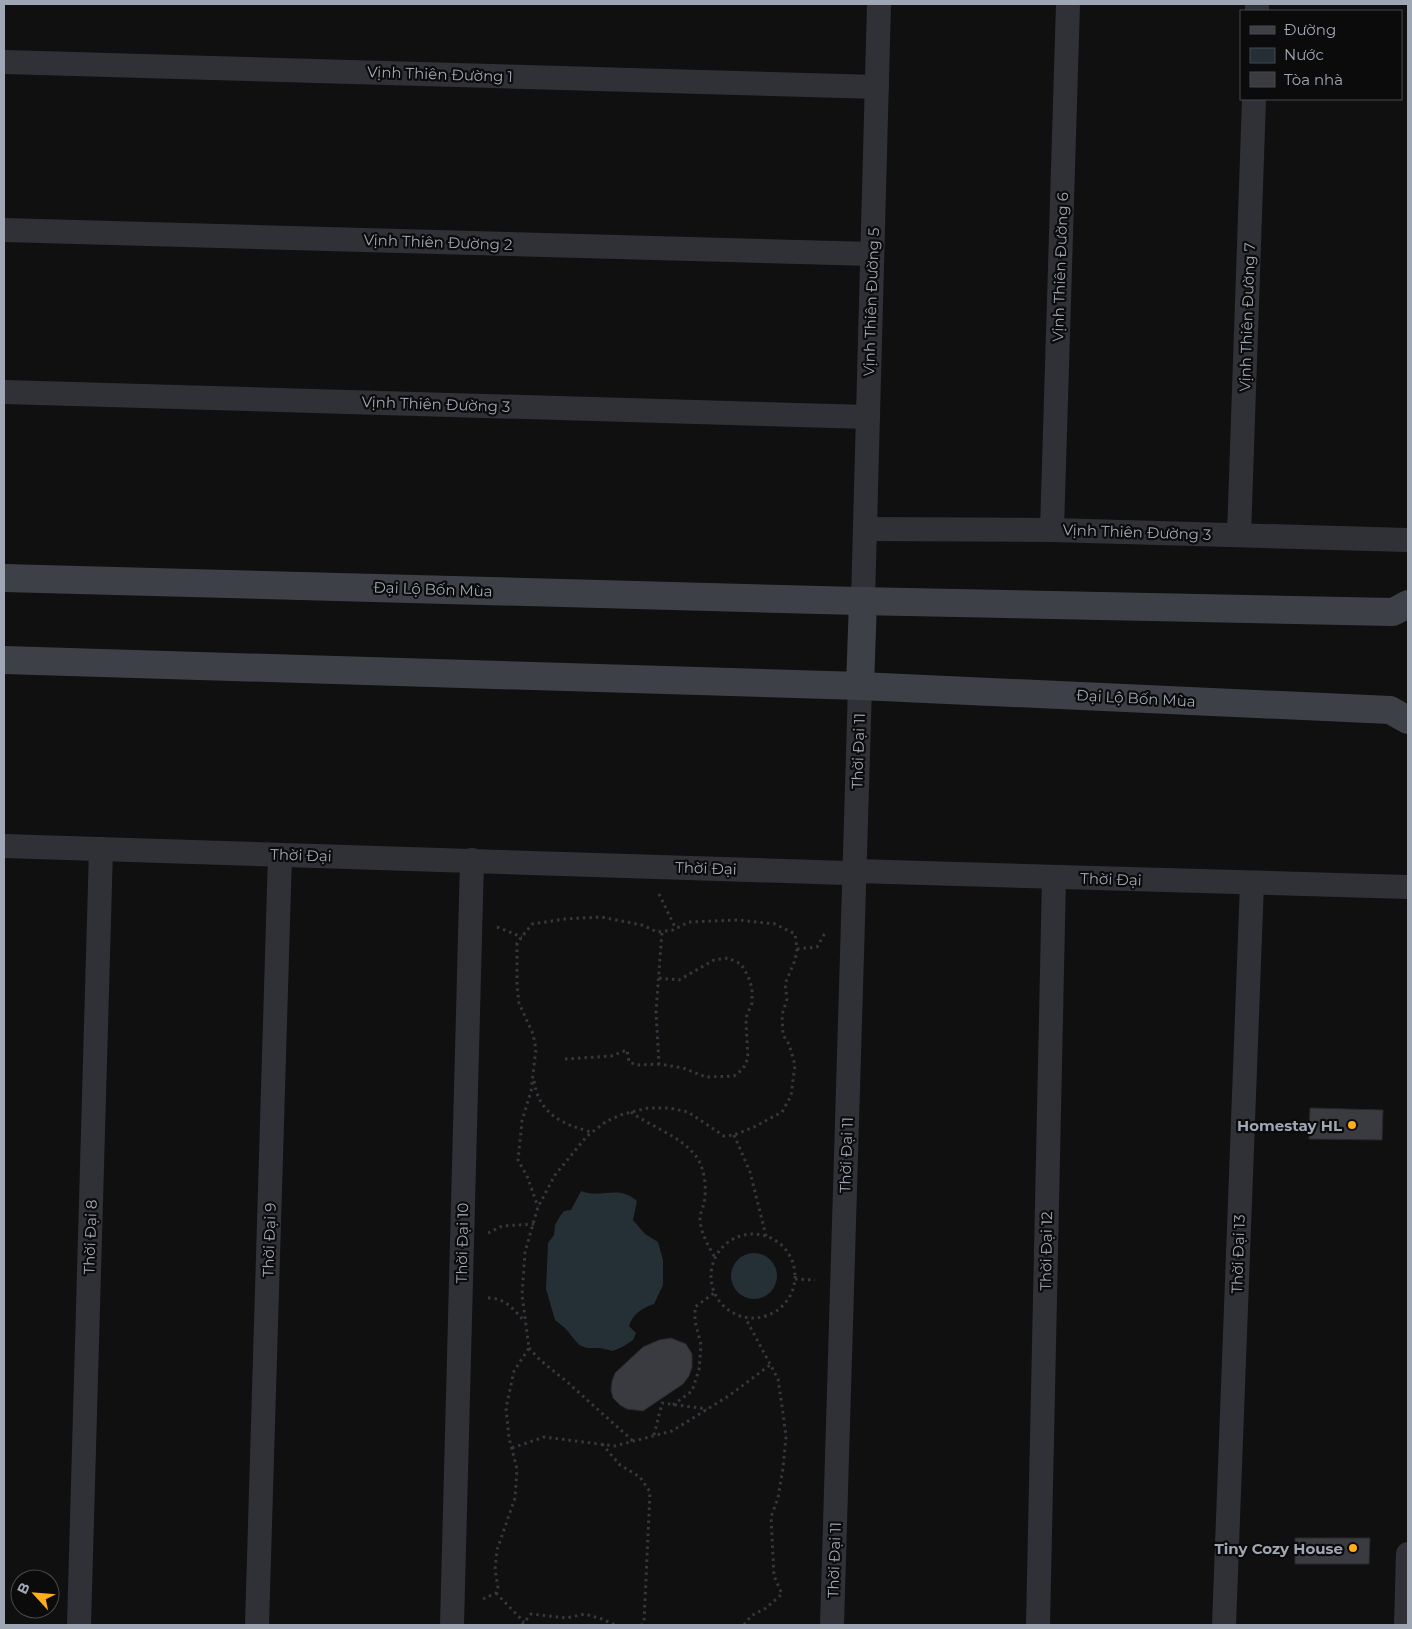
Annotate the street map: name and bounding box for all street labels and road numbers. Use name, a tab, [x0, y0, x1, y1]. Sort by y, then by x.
street label: Vịnh Thiên Đường 1	[367, 62, 513, 86]
street label: Vịnh Thiên Đường 6	[1048, 192, 1072, 342]
street label: Vịnh Thiên Đường 5	[859, 227, 883, 377]
street label: Vịnh Thiên Đường 2	[363, 230, 513, 254]
street label: Vịnh Thiên Đường 7	[1235, 242, 1259, 392]
street label: Vịnh Thiên Đường 3	[361, 392, 511, 416]
street label: Vịnh Thiên Đường 3	[1062, 520, 1212, 544]
street label: Đại Lộ Bốn Mùa	[373, 577, 493, 601]
street label: Đại Lộ Bốn Mùa	[1076, 685, 1196, 711]
street label: Thời Đại 11	[847, 713, 869, 789]
street label: Thời Đại	[270, 844, 332, 866]
street label: Thời Đại	[675, 857, 737, 879]
street label: Thời Đại	[1080, 868, 1142, 890]
street label: Thời Đại 11	[835, 1117, 857, 1193]
street label: Thời Đại 8	[79, 1199, 101, 1275]
street label: Thời Đại 9	[258, 1202, 280, 1278]
street label: Thời Đại 10	[452, 1202, 472, 1284]
street label: Thời Đại 12	[1036, 1211, 1056, 1291]
street label: Thời Đại 13	[1227, 1214, 1249, 1294]
street label: Thời Đại 11	[823, 1522, 845, 1598]

